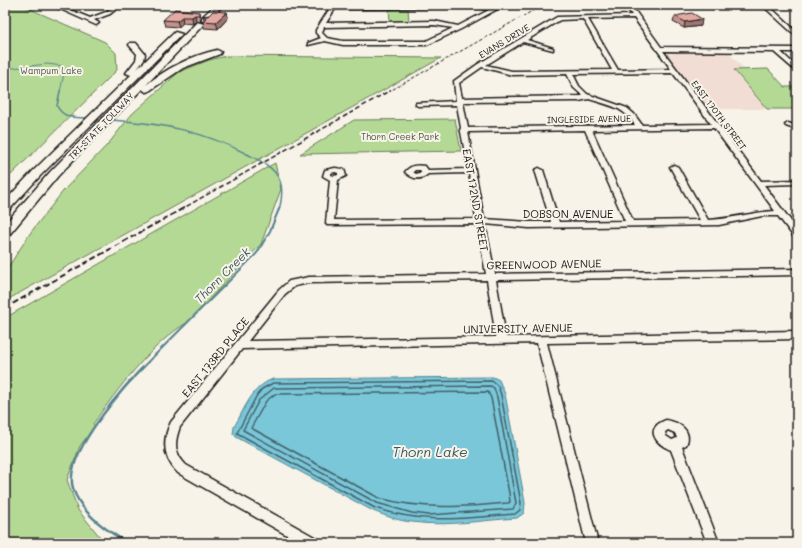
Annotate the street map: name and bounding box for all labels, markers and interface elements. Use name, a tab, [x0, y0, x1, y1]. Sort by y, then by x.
street label: EVANS DRIVE	[477, 22, 531, 60]
park label: Wampum Lake	[20, 65, 82, 76]
street label: EAST 170TH STREET	[689, 78, 749, 152]
street label: TRI-STATE TOLLWAY	[66, 90, 136, 162]
street label: INGLESIDE AVENUE	[547, 113, 631, 125]
park label: Thorn Creek Park	[361, 131, 439, 142]
street label: EAST 172ND STREET	[460, 147, 492, 253]
street label: DOBSON AVENUE	[523, 206, 613, 221]
water label: Thorn Creek	[191, 243, 254, 306]
street label: GREENWOOD AVENUE	[486, 255, 602, 273]
street label: EAST 173RD PLACE	[178, 314, 252, 400]
street label: UNIVERSITY AVENUE	[463, 320, 573, 336]
water label: Thorn Lake	[392, 442, 468, 461]

